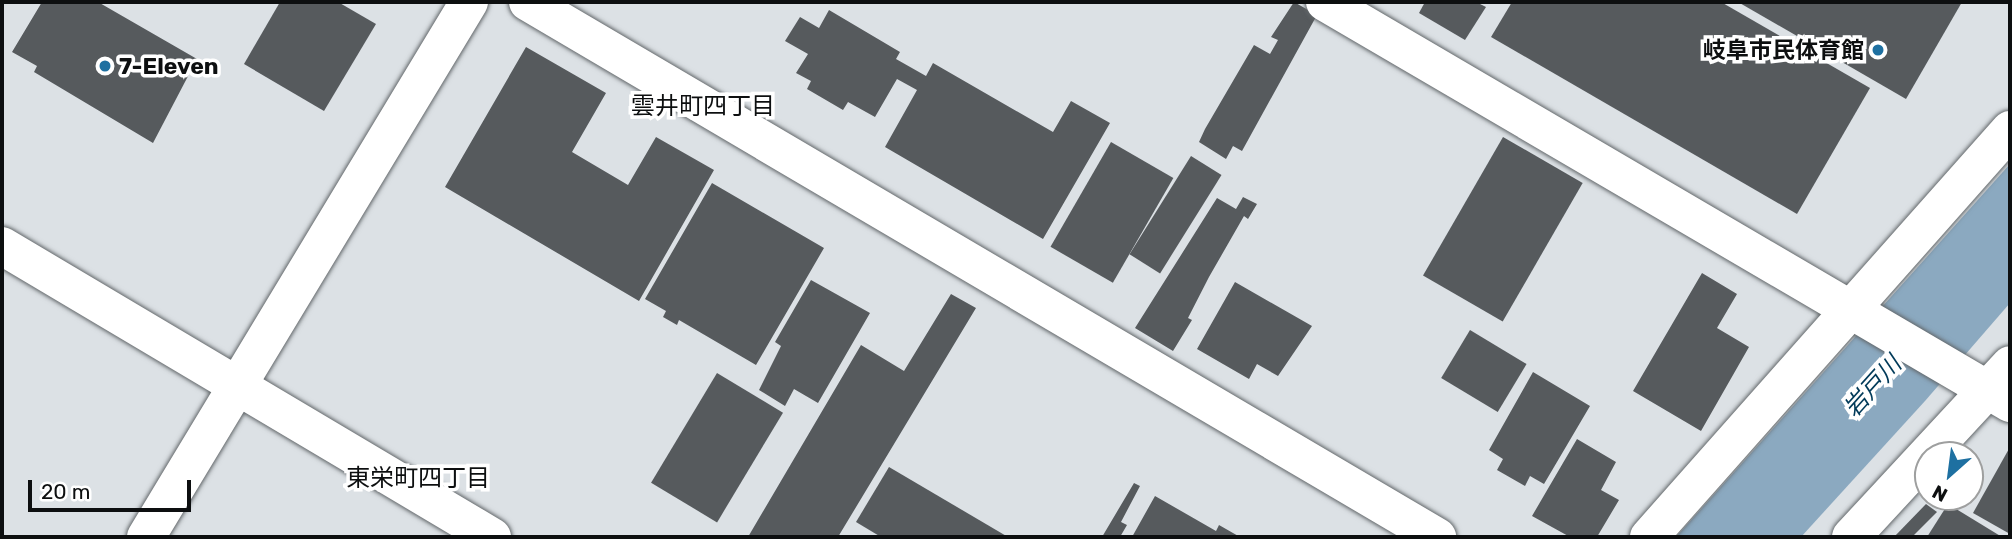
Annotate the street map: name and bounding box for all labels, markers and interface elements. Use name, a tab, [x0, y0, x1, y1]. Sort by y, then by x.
place label: 岐阜市民体育館	[1703, 36, 1864, 64]
marker: 岐阜市民体育館	[1870, 42, 1886, 58]
place label: 7-Eleven	[119, 52, 219, 80]
marker: 7-Eleven	[97, 58, 113, 74]
district label: 雲井町四丁目	[631, 93, 775, 121]
water label: 岩戸川	[1838, 351, 1908, 423]
north arrow	[1914, 441, 1984, 511]
district label: 東栄町四丁目	[346, 465, 490, 493]
scale bar	[32, 466, 194, 510]
text: 20 m	[41, 479, 90, 504]
text: N	[1928, 480, 1951, 507]

